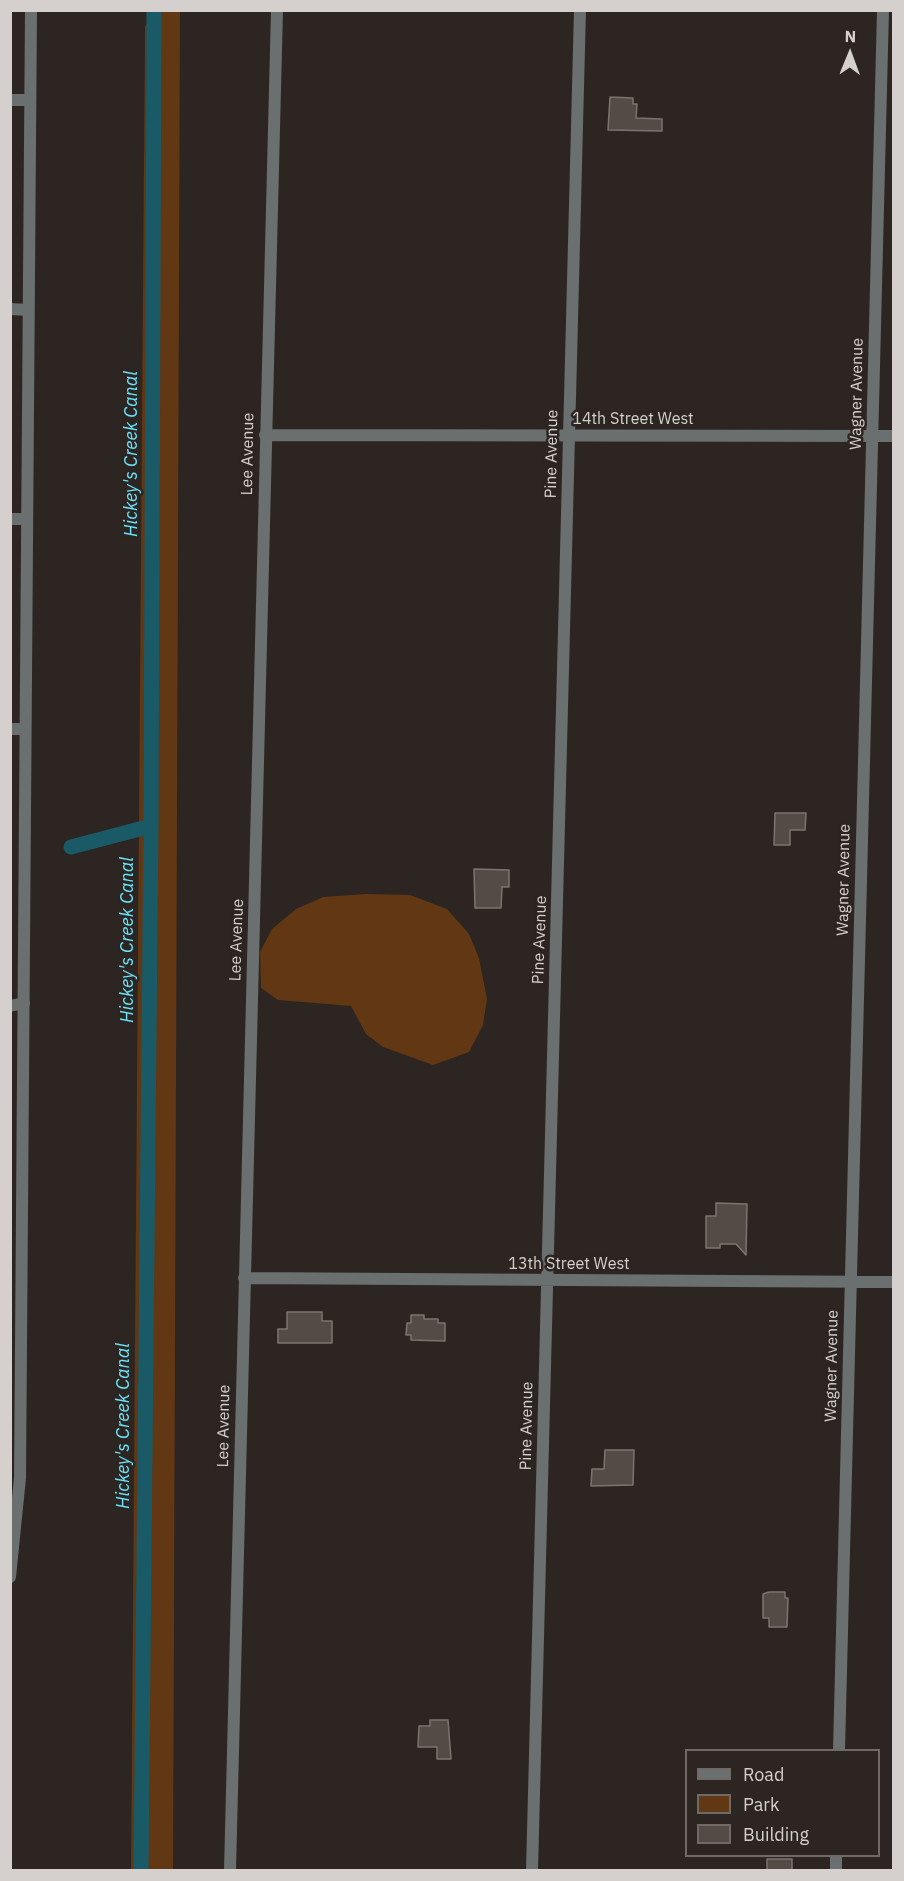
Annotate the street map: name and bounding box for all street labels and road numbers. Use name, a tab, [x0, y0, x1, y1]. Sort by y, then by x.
street label: Wagner Avenue	[846, 338, 868, 450]
street label: Pine Avenue	[542, 409, 562, 499]
street label: 14th Street West	[572, 409, 694, 429]
street label: Lee Avenue	[238, 413, 258, 495]
street label: Wagner Avenue	[833, 824, 855, 936]
street label: Pine Avenue	[529, 895, 551, 985]
street label: Lee Avenue	[226, 898, 248, 982]
street label: 13th Street West	[508, 1254, 630, 1274]
street label: Wagner Avenue	[821, 1310, 843, 1422]
street label: Pine Avenue	[517, 1381, 537, 1471]
street label: Lee Avenue	[214, 1385, 234, 1467]

